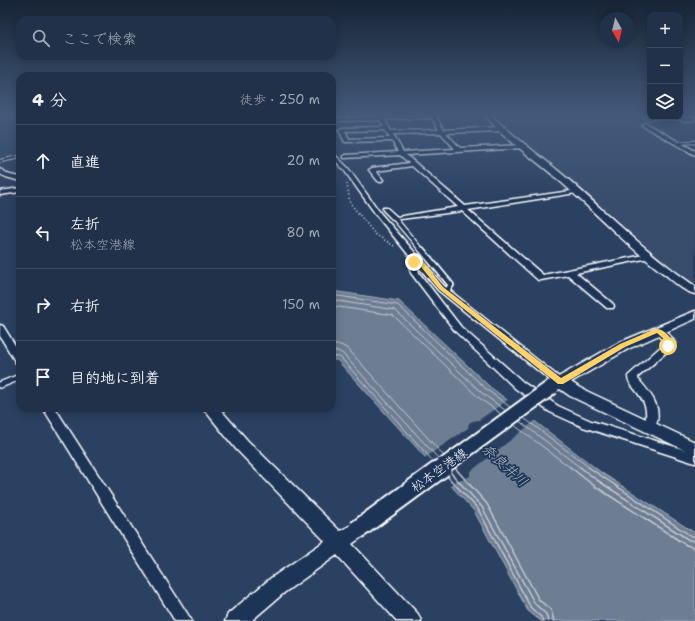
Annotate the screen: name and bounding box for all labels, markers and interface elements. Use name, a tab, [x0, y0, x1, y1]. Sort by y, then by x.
north arrow	[599, 12, 635, 48]
map controls	[647, 12, 683, 120]
button: +	[647, 12, 683, 48]
search box	[16, 16, 336, 60]
icon: search	[30, 27, 52, 49]
text: ここで検索	[62, 29, 137, 49]
button: −	[647, 48, 683, 84]
button: layers	[647, 84, 683, 120]
text: 4 分	[32, 89, 67, 111]
text: 徒歩 · 250 m	[240, 91, 320, 108]
icon: ahead	[32, 150, 54, 172]
text: 直進	[70, 152, 100, 172]
text: 20 m	[287, 152, 320, 169]
text: 左折	[70, 214, 100, 234]
icon: left	[32, 222, 54, 244]
text: 80 m	[286, 224, 320, 241]
text: 松本空港線	[70, 236, 135, 253]
route end	[405, 253, 423, 271]
icon: right	[32, 294, 54, 316]
text: 右折	[70, 296, 100, 316]
text: 150 m	[282, 296, 320, 313]
route start	[659, 337, 677, 355]
icon: arrive	[32, 366, 54, 388]
text: 目的地に到着	[70, 368, 160, 388]
water label: 奈良井川	[478, 440, 532, 490]
street label: 松本空港線	[408, 443, 471, 496]

